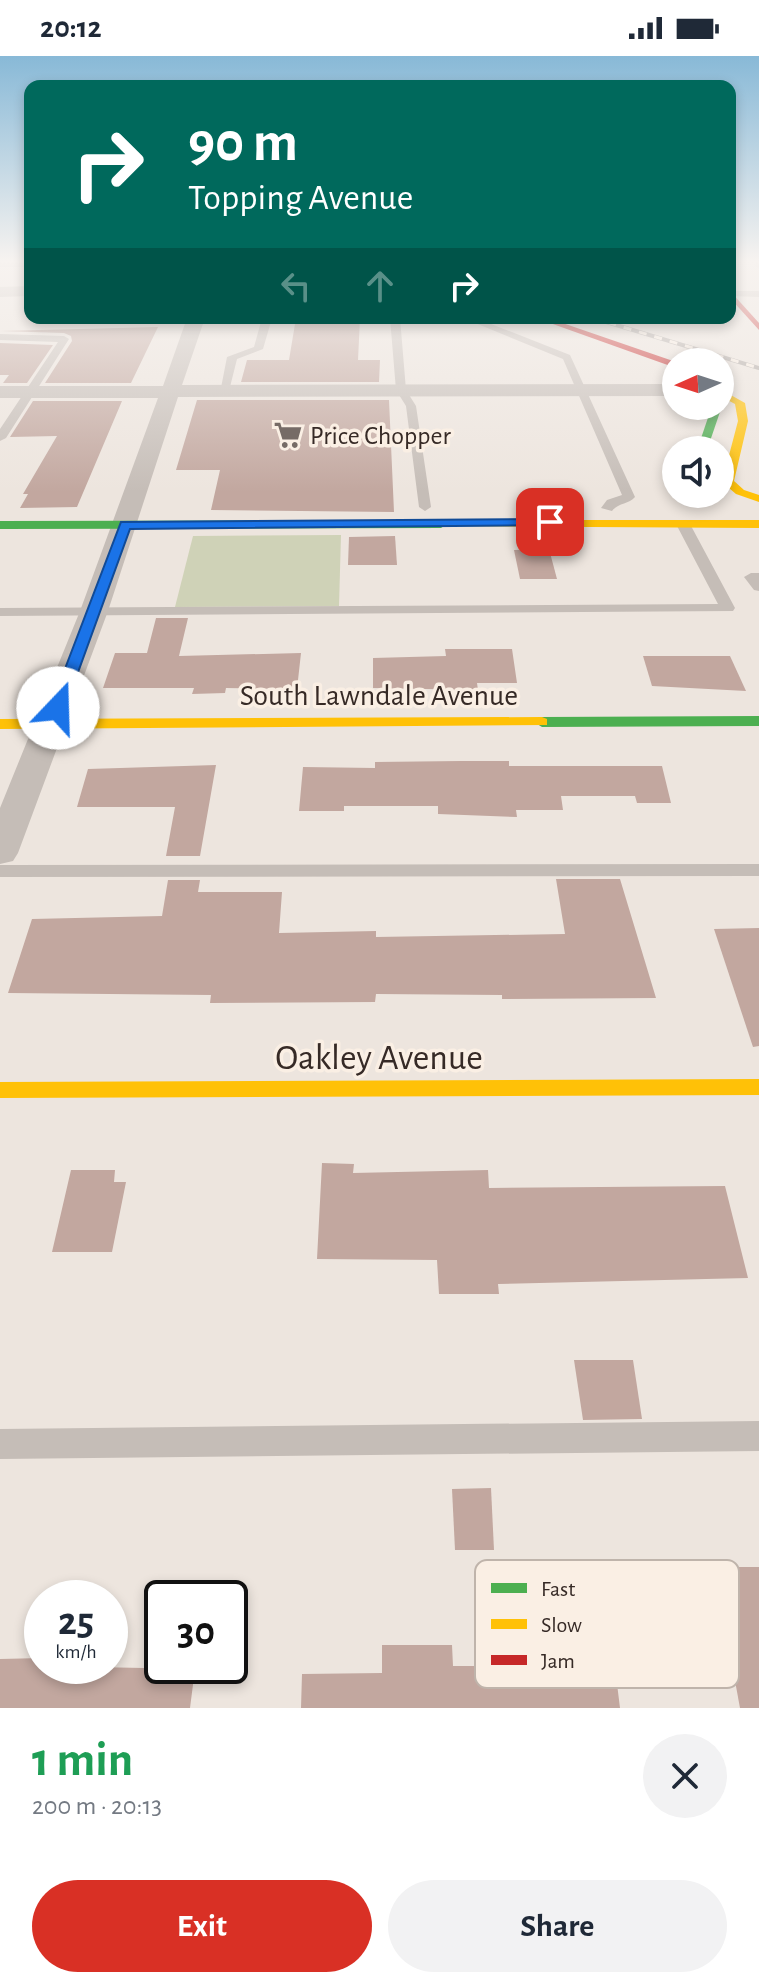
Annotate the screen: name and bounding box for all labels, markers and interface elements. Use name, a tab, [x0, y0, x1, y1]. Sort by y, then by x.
text: 20:12	[40, 13, 102, 43]
icon: right	[56, 112, 160, 216]
text: 90 m	[188, 115, 298, 171]
text: Topping Avenue	[188, 180, 413, 216]
icon: left	[274, 264, 318, 308]
icon: ahead	[358, 264, 402, 308]
icon: right	[442, 264, 486, 308]
north arrow	[662, 348, 734, 420]
map controls	[662, 348, 734, 508]
supermarket icon: Price Chopper	[273, 420, 303, 450]
place label: Price Chopper	[310, 423, 451, 449]
button: sound	[662, 436, 734, 508]
pin	[516, 488, 584, 556]
icon: arrive	[528, 500, 572, 544]
position arrow	[16, 666, 100, 750]
street label: South Lawndale Avenue	[240, 681, 518, 711]
street label: Oakley Avenue	[275, 1040, 483, 1076]
legend	[475, 1560, 739, 1688]
text: Fast	[541, 1578, 575, 1600]
speed limit sign: 30	[144, 1580, 248, 1684]
text: 25	[58, 1602, 94, 1642]
text: Slow	[541, 1614, 582, 1636]
text: km/h	[55, 1642, 97, 1662]
text: Jam	[541, 1650, 575, 1672]
button: close	[643, 1734, 727, 1818]
text: 1 min	[32, 1737, 133, 1785]
text: 200 m · 20:13	[32, 1793, 162, 1819]
button: Exit	[32, 1880, 372, 1972]
button: Share	[388, 1880, 727, 1972]

